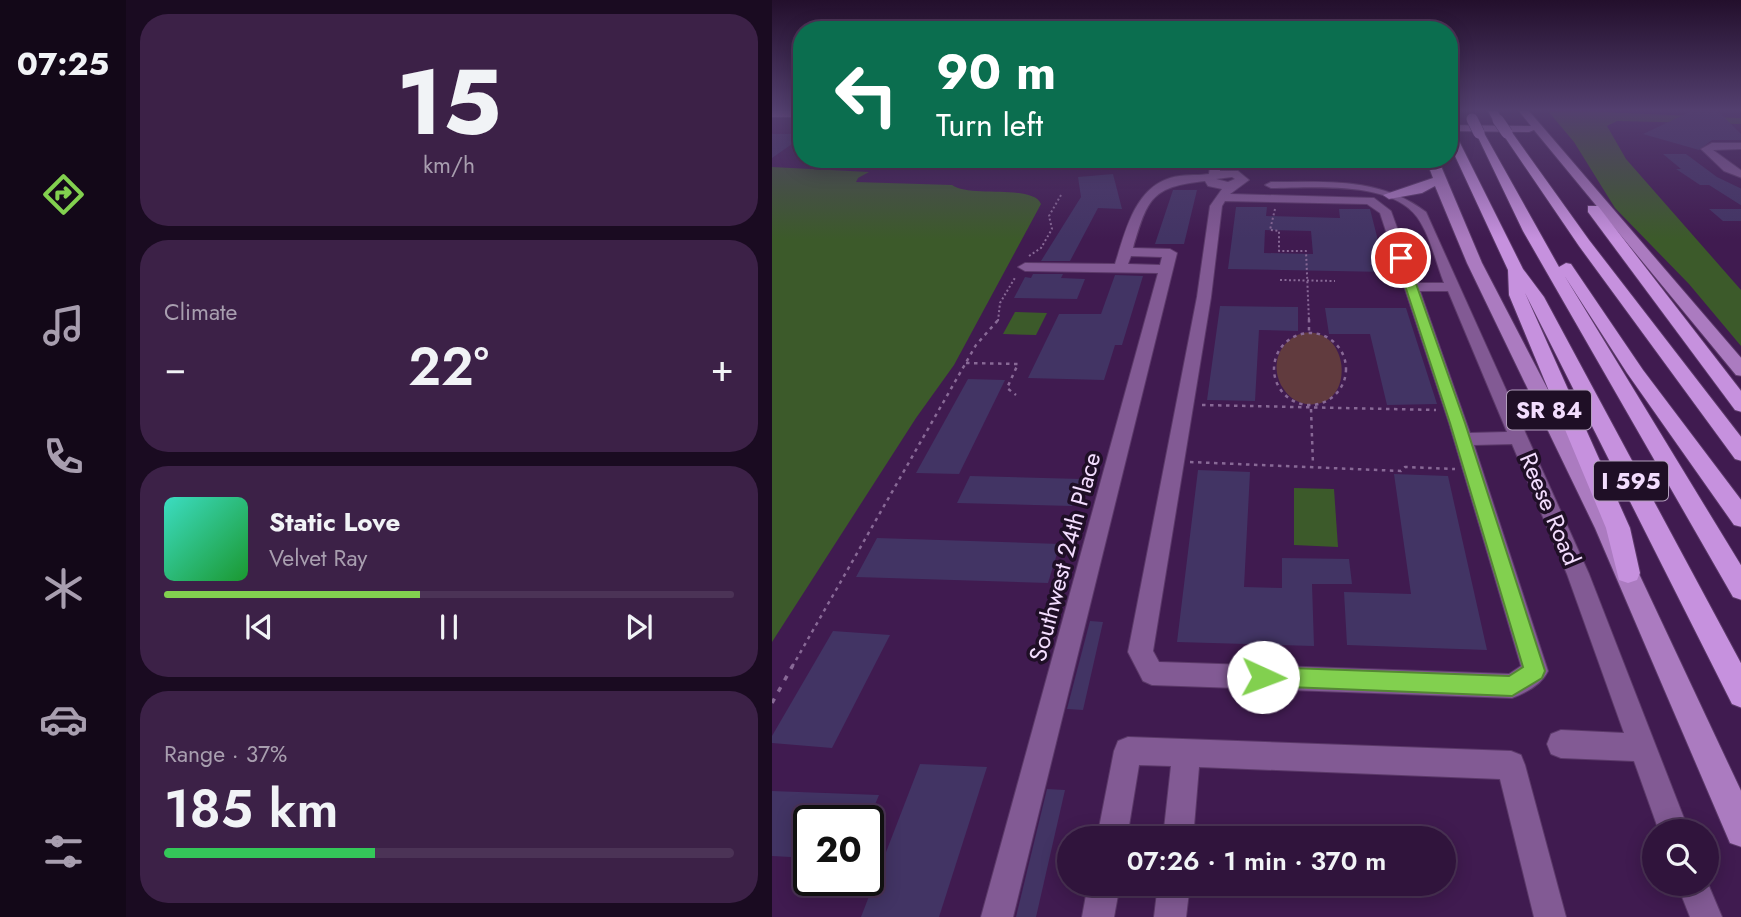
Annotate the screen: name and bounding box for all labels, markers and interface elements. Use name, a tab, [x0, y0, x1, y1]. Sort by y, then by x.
text: 15	[396, 37, 502, 168]
text: 90 m	[936, 37, 1056, 107]
text: 07:25	[17, 41, 109, 87]
icon: left	[821, 49, 912, 140]
text: Turn left	[936, 102, 1043, 148]
text: km/h	[423, 148, 475, 182]
icon: directions	[39, 170, 88, 219]
pin	[1371, 228, 1431, 288]
icon: arrive	[1382, 239, 1420, 277]
text: Climate	[164, 295, 237, 329]
icon: music	[39, 301, 88, 350]
text: 22°	[408, 329, 489, 405]
text: −	[164, 340, 186, 395]
text: +	[711, 340, 734, 395]
road number: SR 84	[1507, 390, 1591, 430]
icon: phone	[39, 432, 88, 481]
street label: Reese Road	[1511, 447, 1590, 570]
street label: Southwest 24th Place	[1020, 448, 1109, 665]
road number: I 595	[1594, 461, 1668, 500]
text: Static Love	[269, 503, 401, 541]
text: Velvet Ray	[269, 541, 367, 575]
icon: climate	[39, 564, 88, 613]
icon: previous	[240, 608, 278, 646]
icon: pause	[430, 608, 468, 646]
icon: next	[620, 608, 658, 646]
position arrow	[1226, 640, 1300, 714]
icon: car	[39, 695, 88, 744]
text: Range · 37%	[164, 737, 287, 771]
text: 185 km	[164, 771, 338, 847]
speed limit sign: 20	[793, 805, 884, 896]
map controls	[1642, 819, 1719, 896]
button: search	[1642, 819, 1719, 896]
icon: filters	[39, 827, 88, 876]
text: 07:26 · 1 min · 370 m	[1127, 842, 1386, 880]

